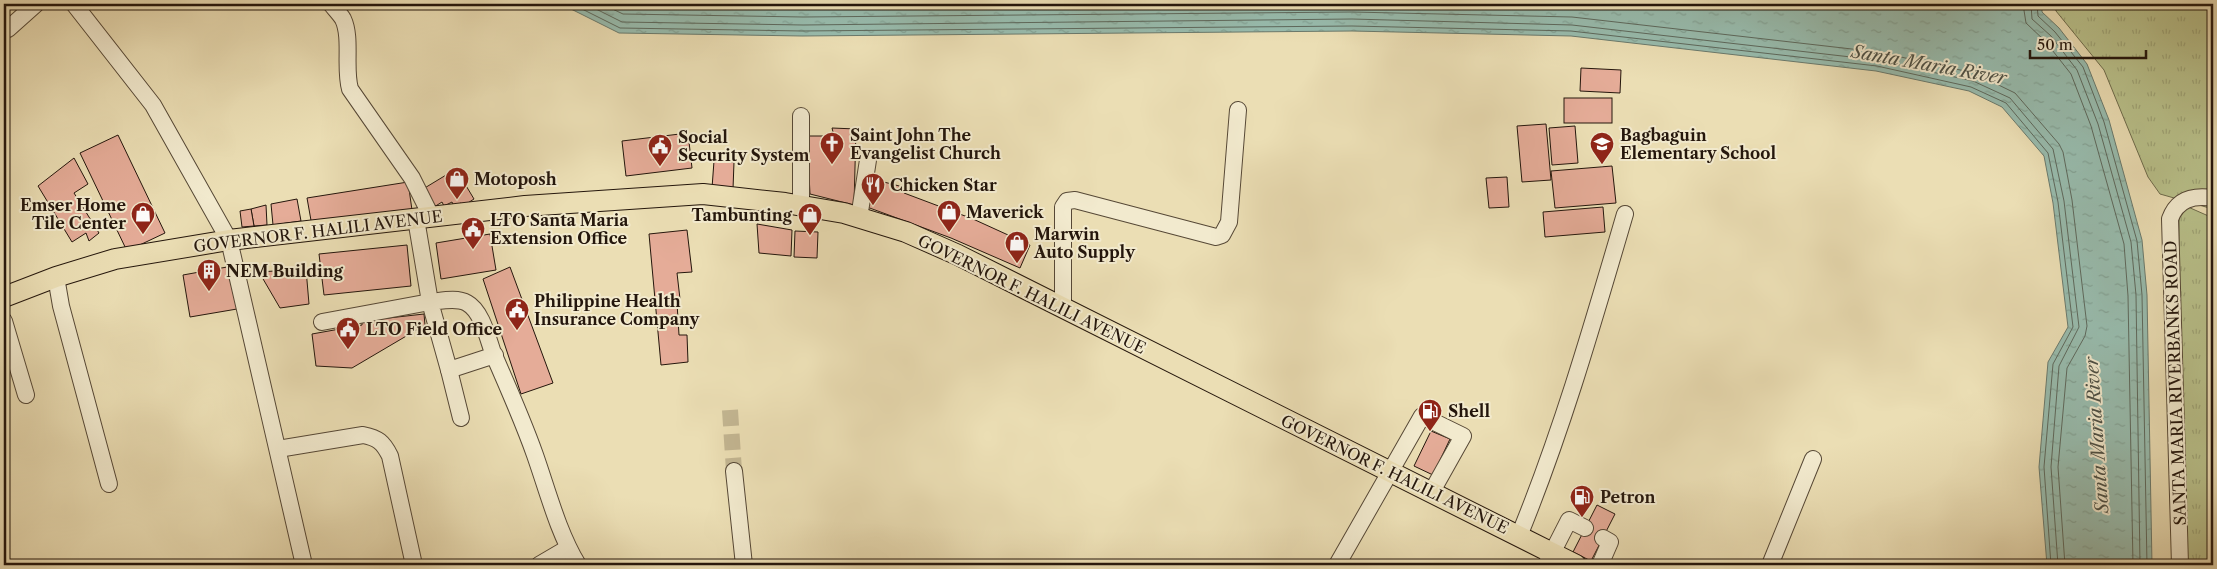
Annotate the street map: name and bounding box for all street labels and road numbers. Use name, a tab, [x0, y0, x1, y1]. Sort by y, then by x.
street label: GOVERNOR F. HALILI AVENUE	[192, 206, 444, 256]
street label: GOVERNOR F. HALILI AVENUE	[915, 230, 1149, 358]
street label: SANTA MARIA RIVERBANKS ROAD	[2160, 240, 2190, 526]
street label: GOVERNOR F. HALILI AVENUE	[1278, 410, 1512, 538]

